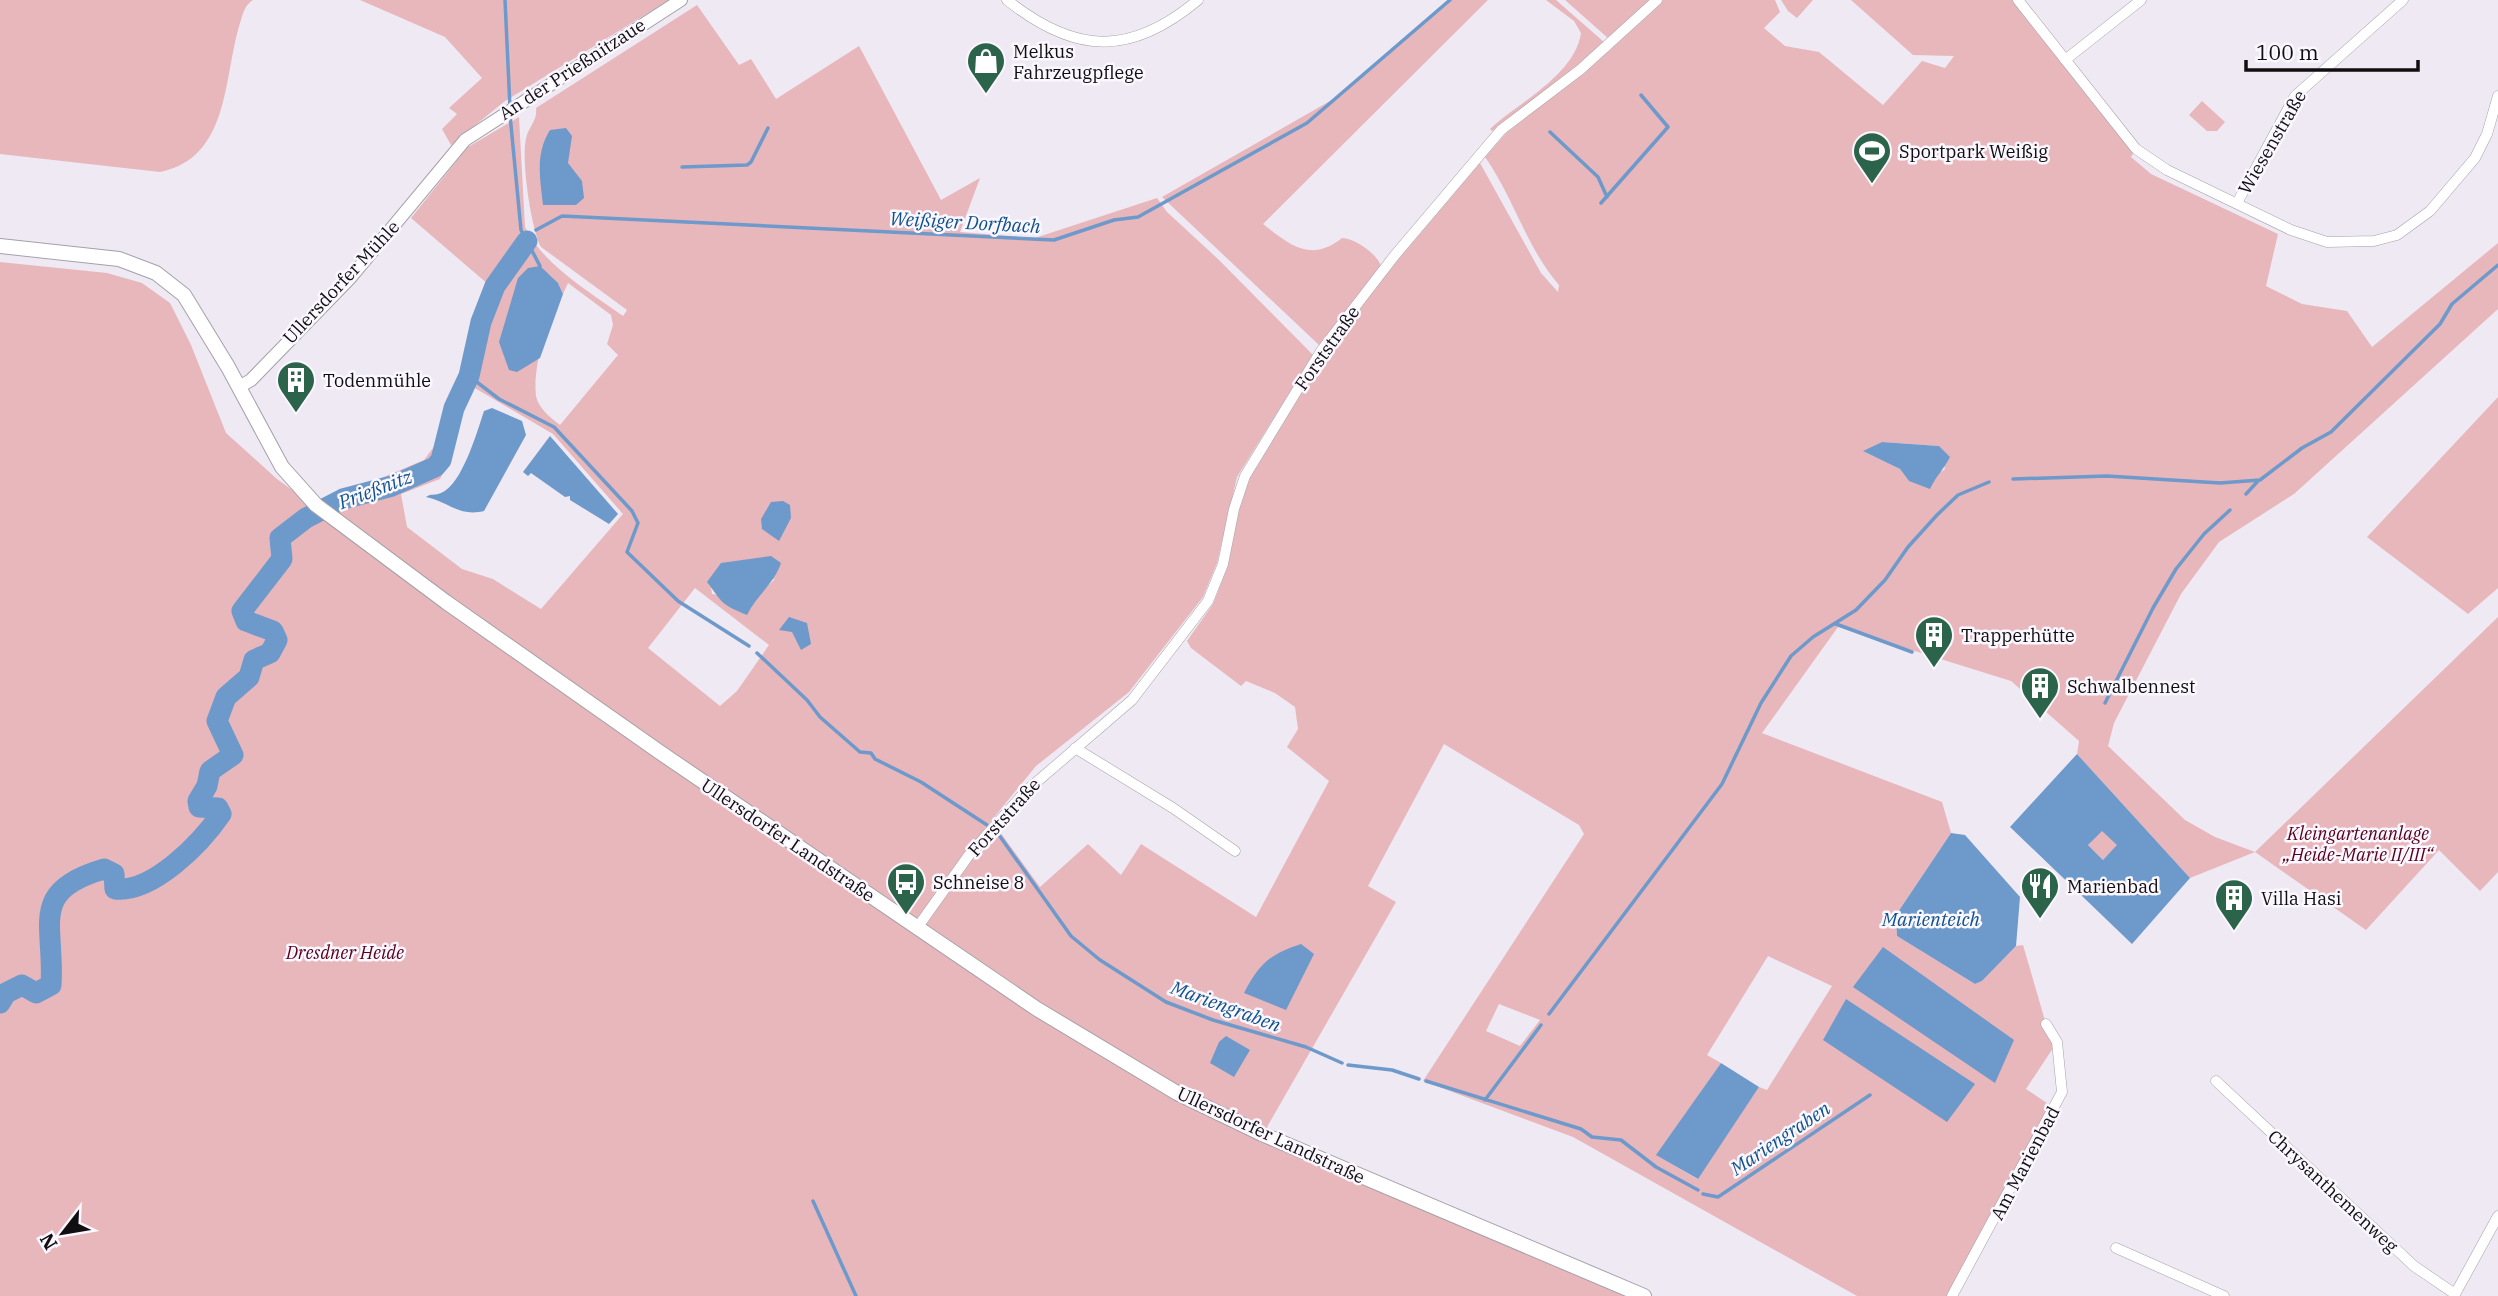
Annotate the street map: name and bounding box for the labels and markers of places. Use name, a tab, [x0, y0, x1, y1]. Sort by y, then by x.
shop icon: Melkus Fahrzeugpflege	[965, 40, 1007, 95]
place label: Melkus Fahrzeugpflege	[1013, 40, 1144, 84]
sports icon: Sportpark Weißig	[1851, 130, 1893, 185]
place label: Sportpark Weißig	[1899, 140, 2048, 163]
building icon: Todenmühle	[275, 359, 317, 414]
place label: Todenmühle	[323, 369, 431, 392]
building icon: Trapperhütte	[1913, 614, 1955, 669]
place label: Trapperhütte	[1961, 624, 2075, 647]
building icon: Schwalbennest	[2019, 665, 2061, 720]
place label: Schwalbennest	[2067, 675, 2195, 698]
bus stop icon: Schneise 8	[885, 861, 927, 916]
restaurant icon: Marienbad	[2019, 865, 2061, 920]
place label: Schneise 8	[933, 871, 1024, 894]
place label: Marienbad	[2067, 875, 2159, 898]
building icon: Villa Hasi	[2213, 877, 2255, 932]
place label: Villa Hasi	[2261, 887, 2342, 910]

